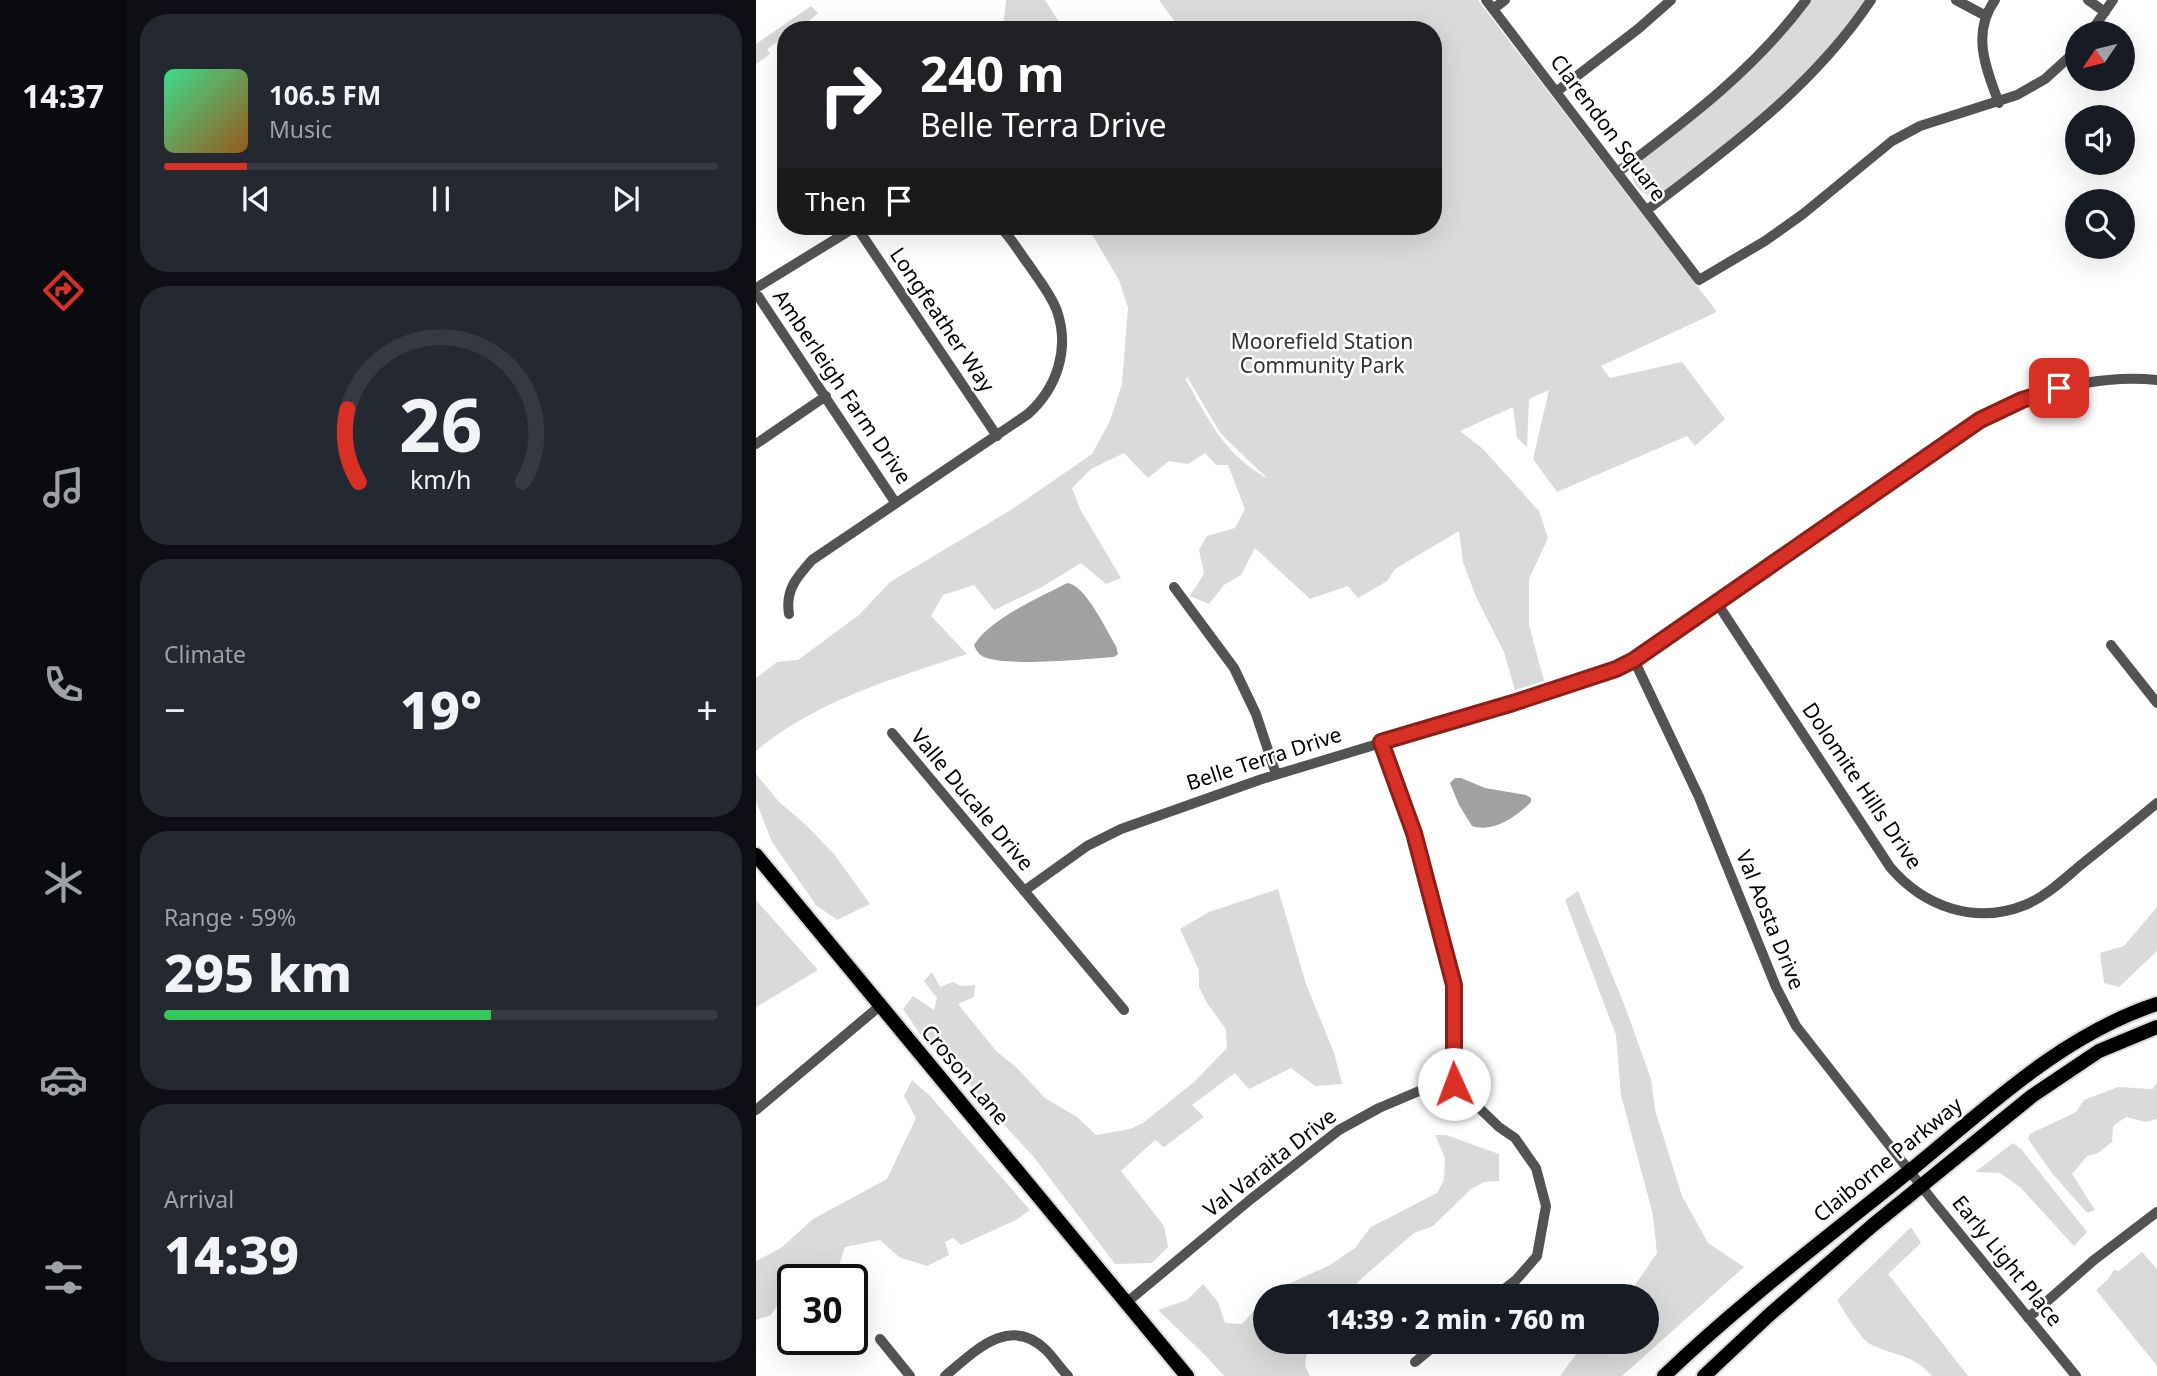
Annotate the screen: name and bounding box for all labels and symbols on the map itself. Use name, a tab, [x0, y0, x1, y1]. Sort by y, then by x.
north arrow	[2065, 21, 2135, 91]
street label: Clarendon Square	[1544, 48, 1673, 206]
street label: Longfeather Way	[884, 242, 1002, 397]
street label: Amberleigh Farm Drive	[767, 284, 918, 489]
park label: Moorefield Station Community Park	[1231, 327, 1413, 379]
pin	[2029, 358, 2089, 418]
street label: Dolomite Hills Drive	[1797, 697, 1929, 874]
street label: Belle Terra Drive	[1182, 720, 1345, 796]
street label: Valle Ducale Drive	[905, 723, 1040, 876]
street label: Val Aosta Drive	[1730, 846, 1812, 993]
street label: Croson Lane	[915, 1018, 1016, 1130]
position arrow	[1417, 1047, 1491, 1121]
street label: Claiborne Parkway	[1807, 1090, 1968, 1228]
street label: Val Varaita Drive	[1197, 1102, 1341, 1223]
street label: Early Light Place	[1946, 1189, 2069, 1332]
speed limit sign: 30	[777, 1264, 868, 1355]

